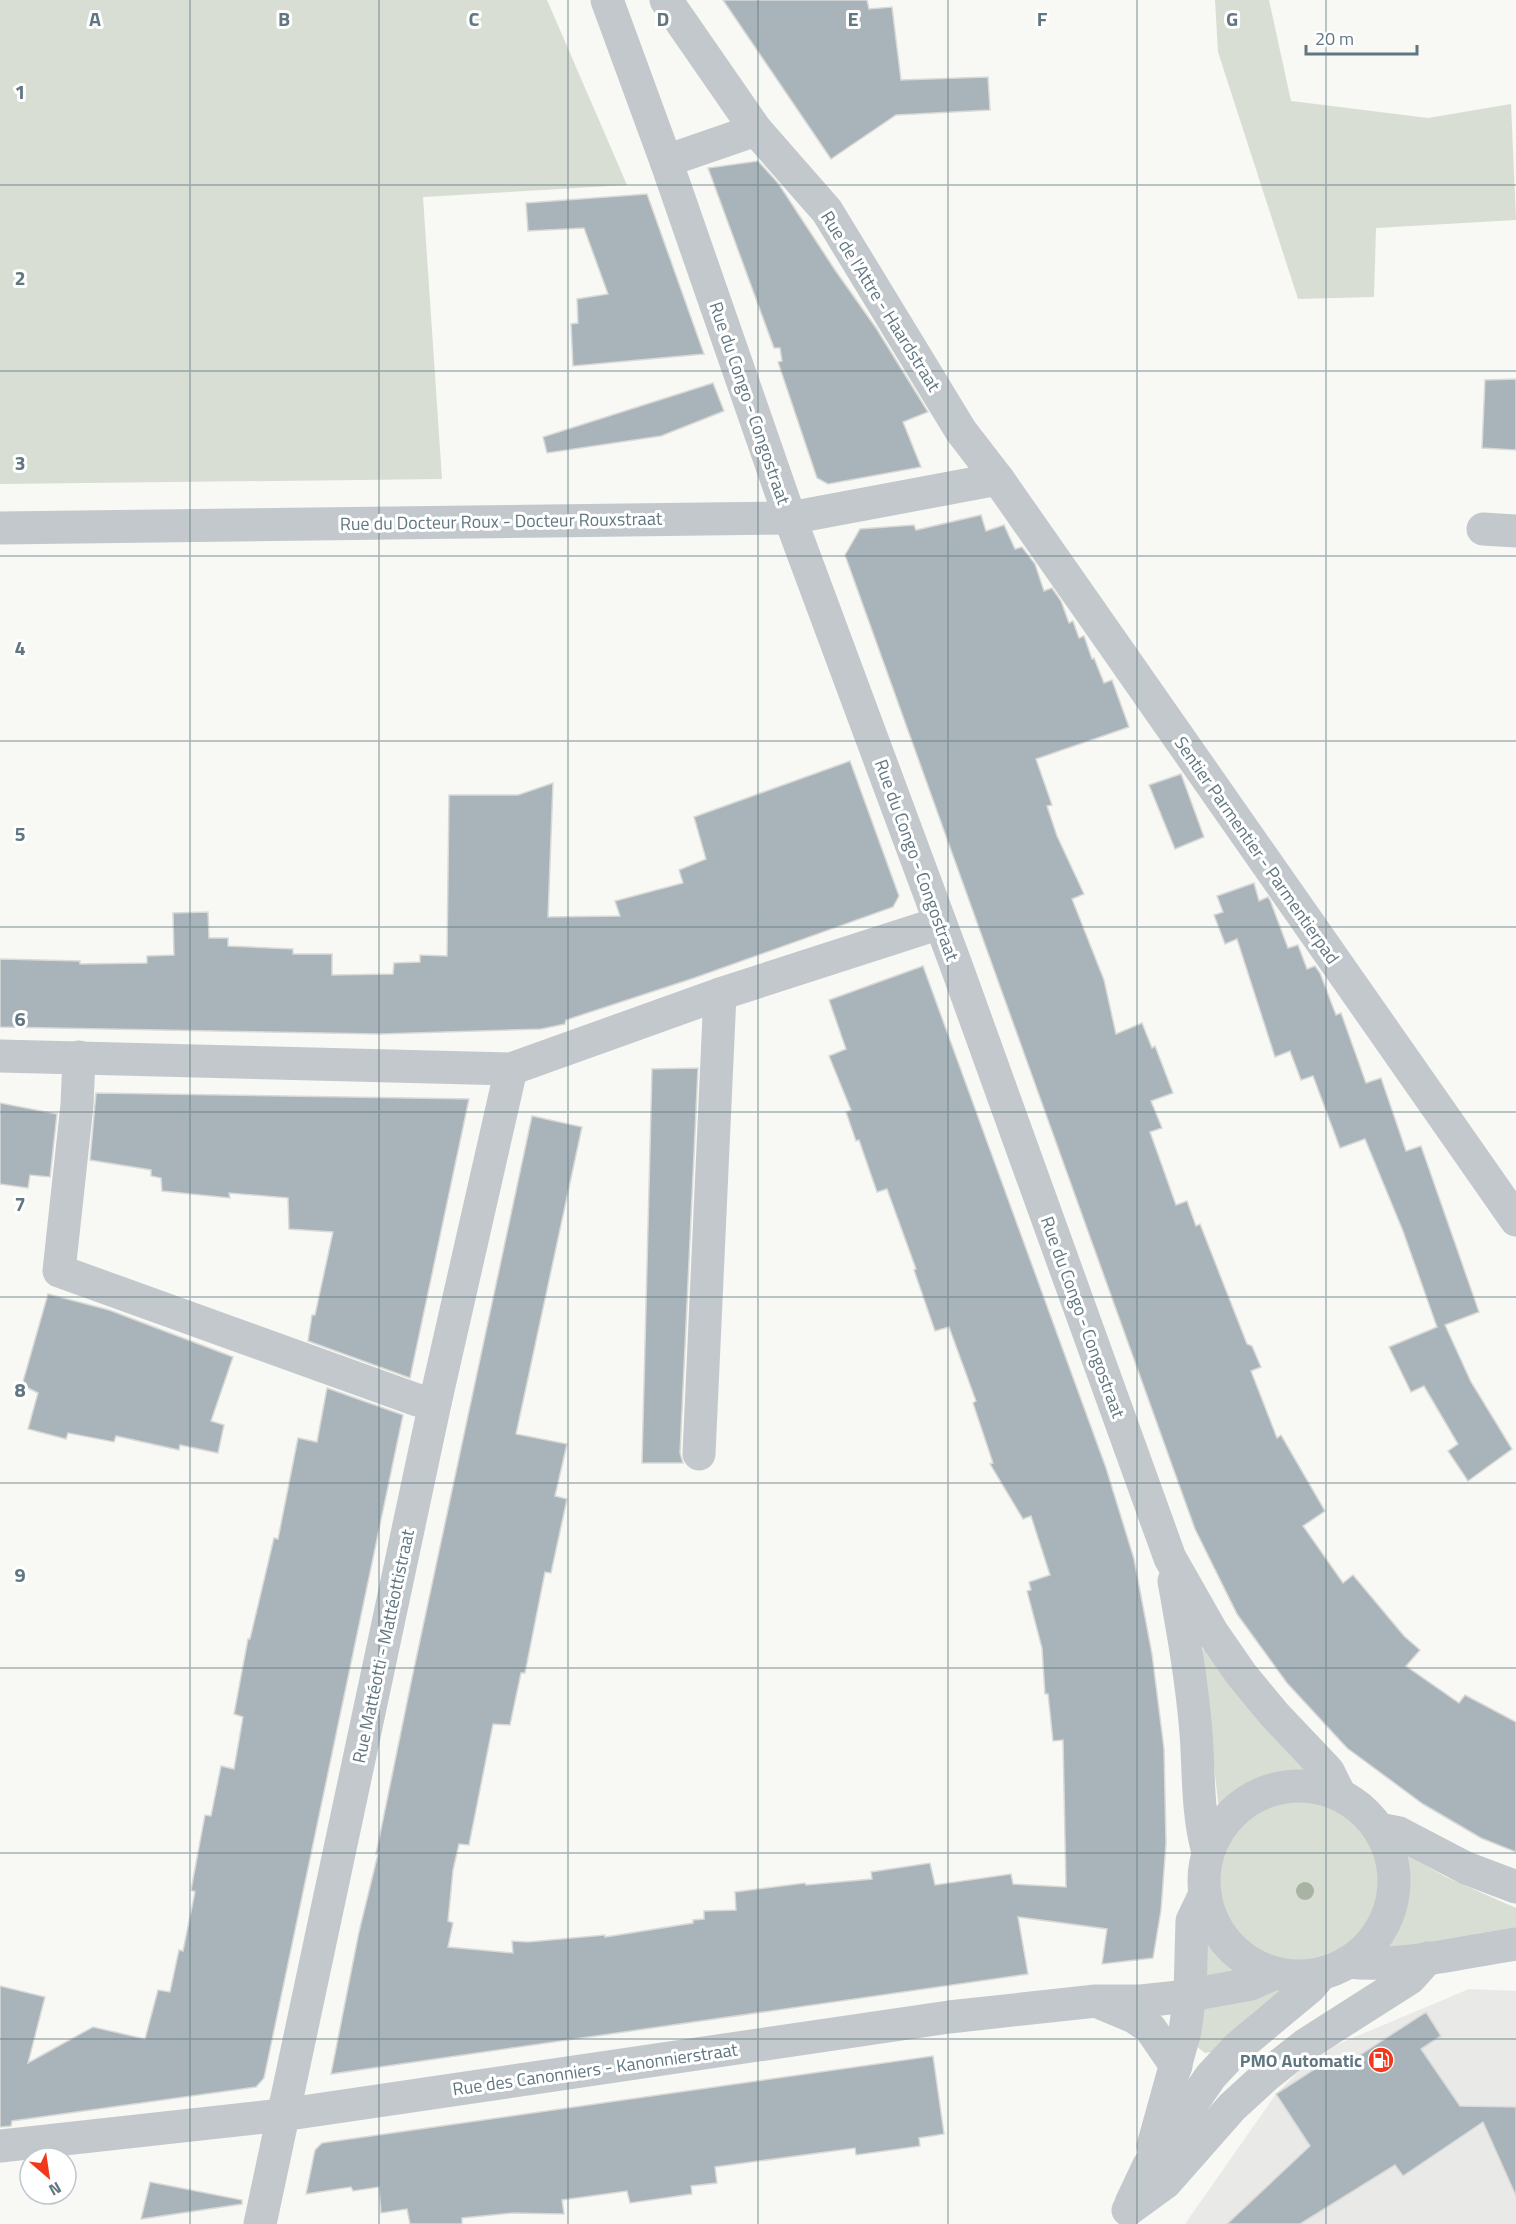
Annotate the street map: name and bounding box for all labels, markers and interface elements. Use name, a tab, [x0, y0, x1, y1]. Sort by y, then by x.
text: A	[89, 3, 101, 34]
text: B	[278, 3, 290, 34]
text: C	[469, 3, 480, 34]
text: D	[657, 3, 669, 34]
text: E	[847, 3, 859, 34]
text: F	[1037, 3, 1048, 34]
text: G	[1226, 3, 1238, 34]
scale bar	[1306, 18, 1417, 56]
text: 20 m	[1315, 25, 1354, 52]
text: 1	[14, 76, 26, 107]
street label: Rue de l'Attre - Haardstraat	[814, 205, 948, 397]
text: 2	[14, 262, 26, 293]
street label: Rue du Congo - Congostraat	[703, 298, 798, 509]
text: 3	[14, 447, 26, 478]
street label: Rue du Docteur Roux - Docteur Rouxstraat	[340, 505, 663, 537]
text: 4	[14, 632, 26, 663]
street label: Sentier Parmentier - Parmentierpad	[1168, 731, 1346, 969]
street label: Rue du Congo - Congostraat	[868, 755, 966, 965]
text: 5	[14, 818, 26, 849]
text: 6	[14, 1003, 26, 1034]
text: 7	[14, 1188, 26, 1219]
street label: Rue du Congo - Congostraat	[1034, 1212, 1132, 1422]
text: 8	[14, 1374, 26, 1405]
street label: Rue Mattéotti - Mattéottistraat	[345, 1526, 421, 1765]
text: 9	[14, 1559, 26, 1590]
street label: Rue des Canonniers - Kanonnierstraat	[451, 2036, 740, 2102]
fuel station icon: PMO Automatic	[1366, 2045, 1396, 2075]
place label: PMO Automatic	[1240, 2047, 1362, 2074]
north arrow	[18, 2146, 78, 2206]
text: N	[45, 2176, 66, 2202]

